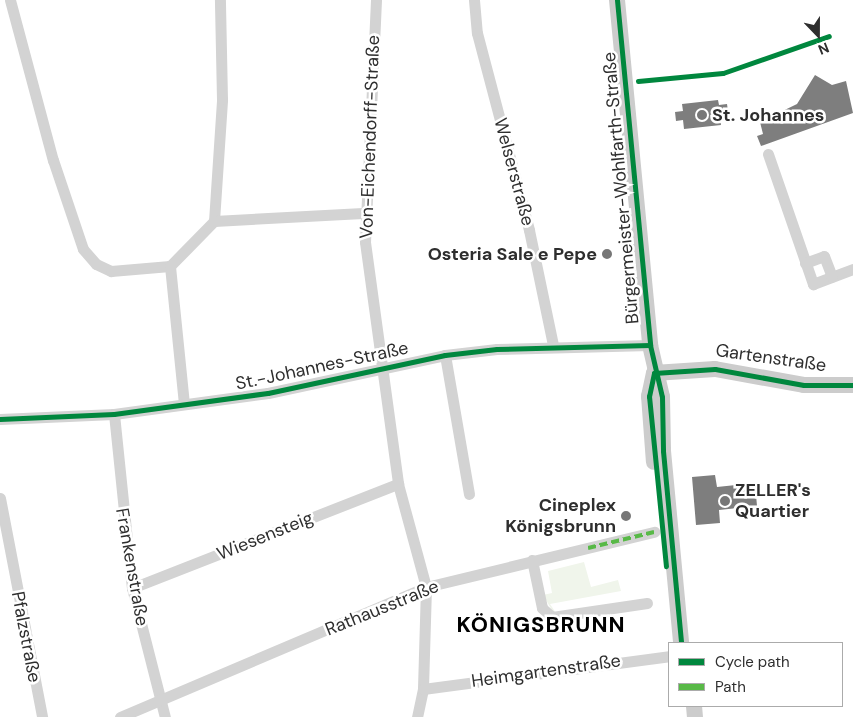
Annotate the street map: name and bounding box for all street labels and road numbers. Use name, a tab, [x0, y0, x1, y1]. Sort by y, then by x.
street label: Von-Eichendorff-Straße	[356, 35, 384, 239]
street label: Bürgermeister-Wohlfarth-Straße	[598, 51, 644, 325]
street label: Welserstraße	[489, 116, 539, 228]
street label: St.-Johannes-Straße	[234, 337, 410, 395]
street label: Gartenstraße	[714, 340, 828, 376]
street label: Frankenstraße	[111, 506, 153, 628]
street label: Wiesensteig	[214, 507, 316, 565]
street label: Rathausstraße	[322, 575, 442, 641]
street label: Pfalzstraße	[7, 590, 45, 684]
street label: Heimgartenstraße	[470, 650, 622, 692]

